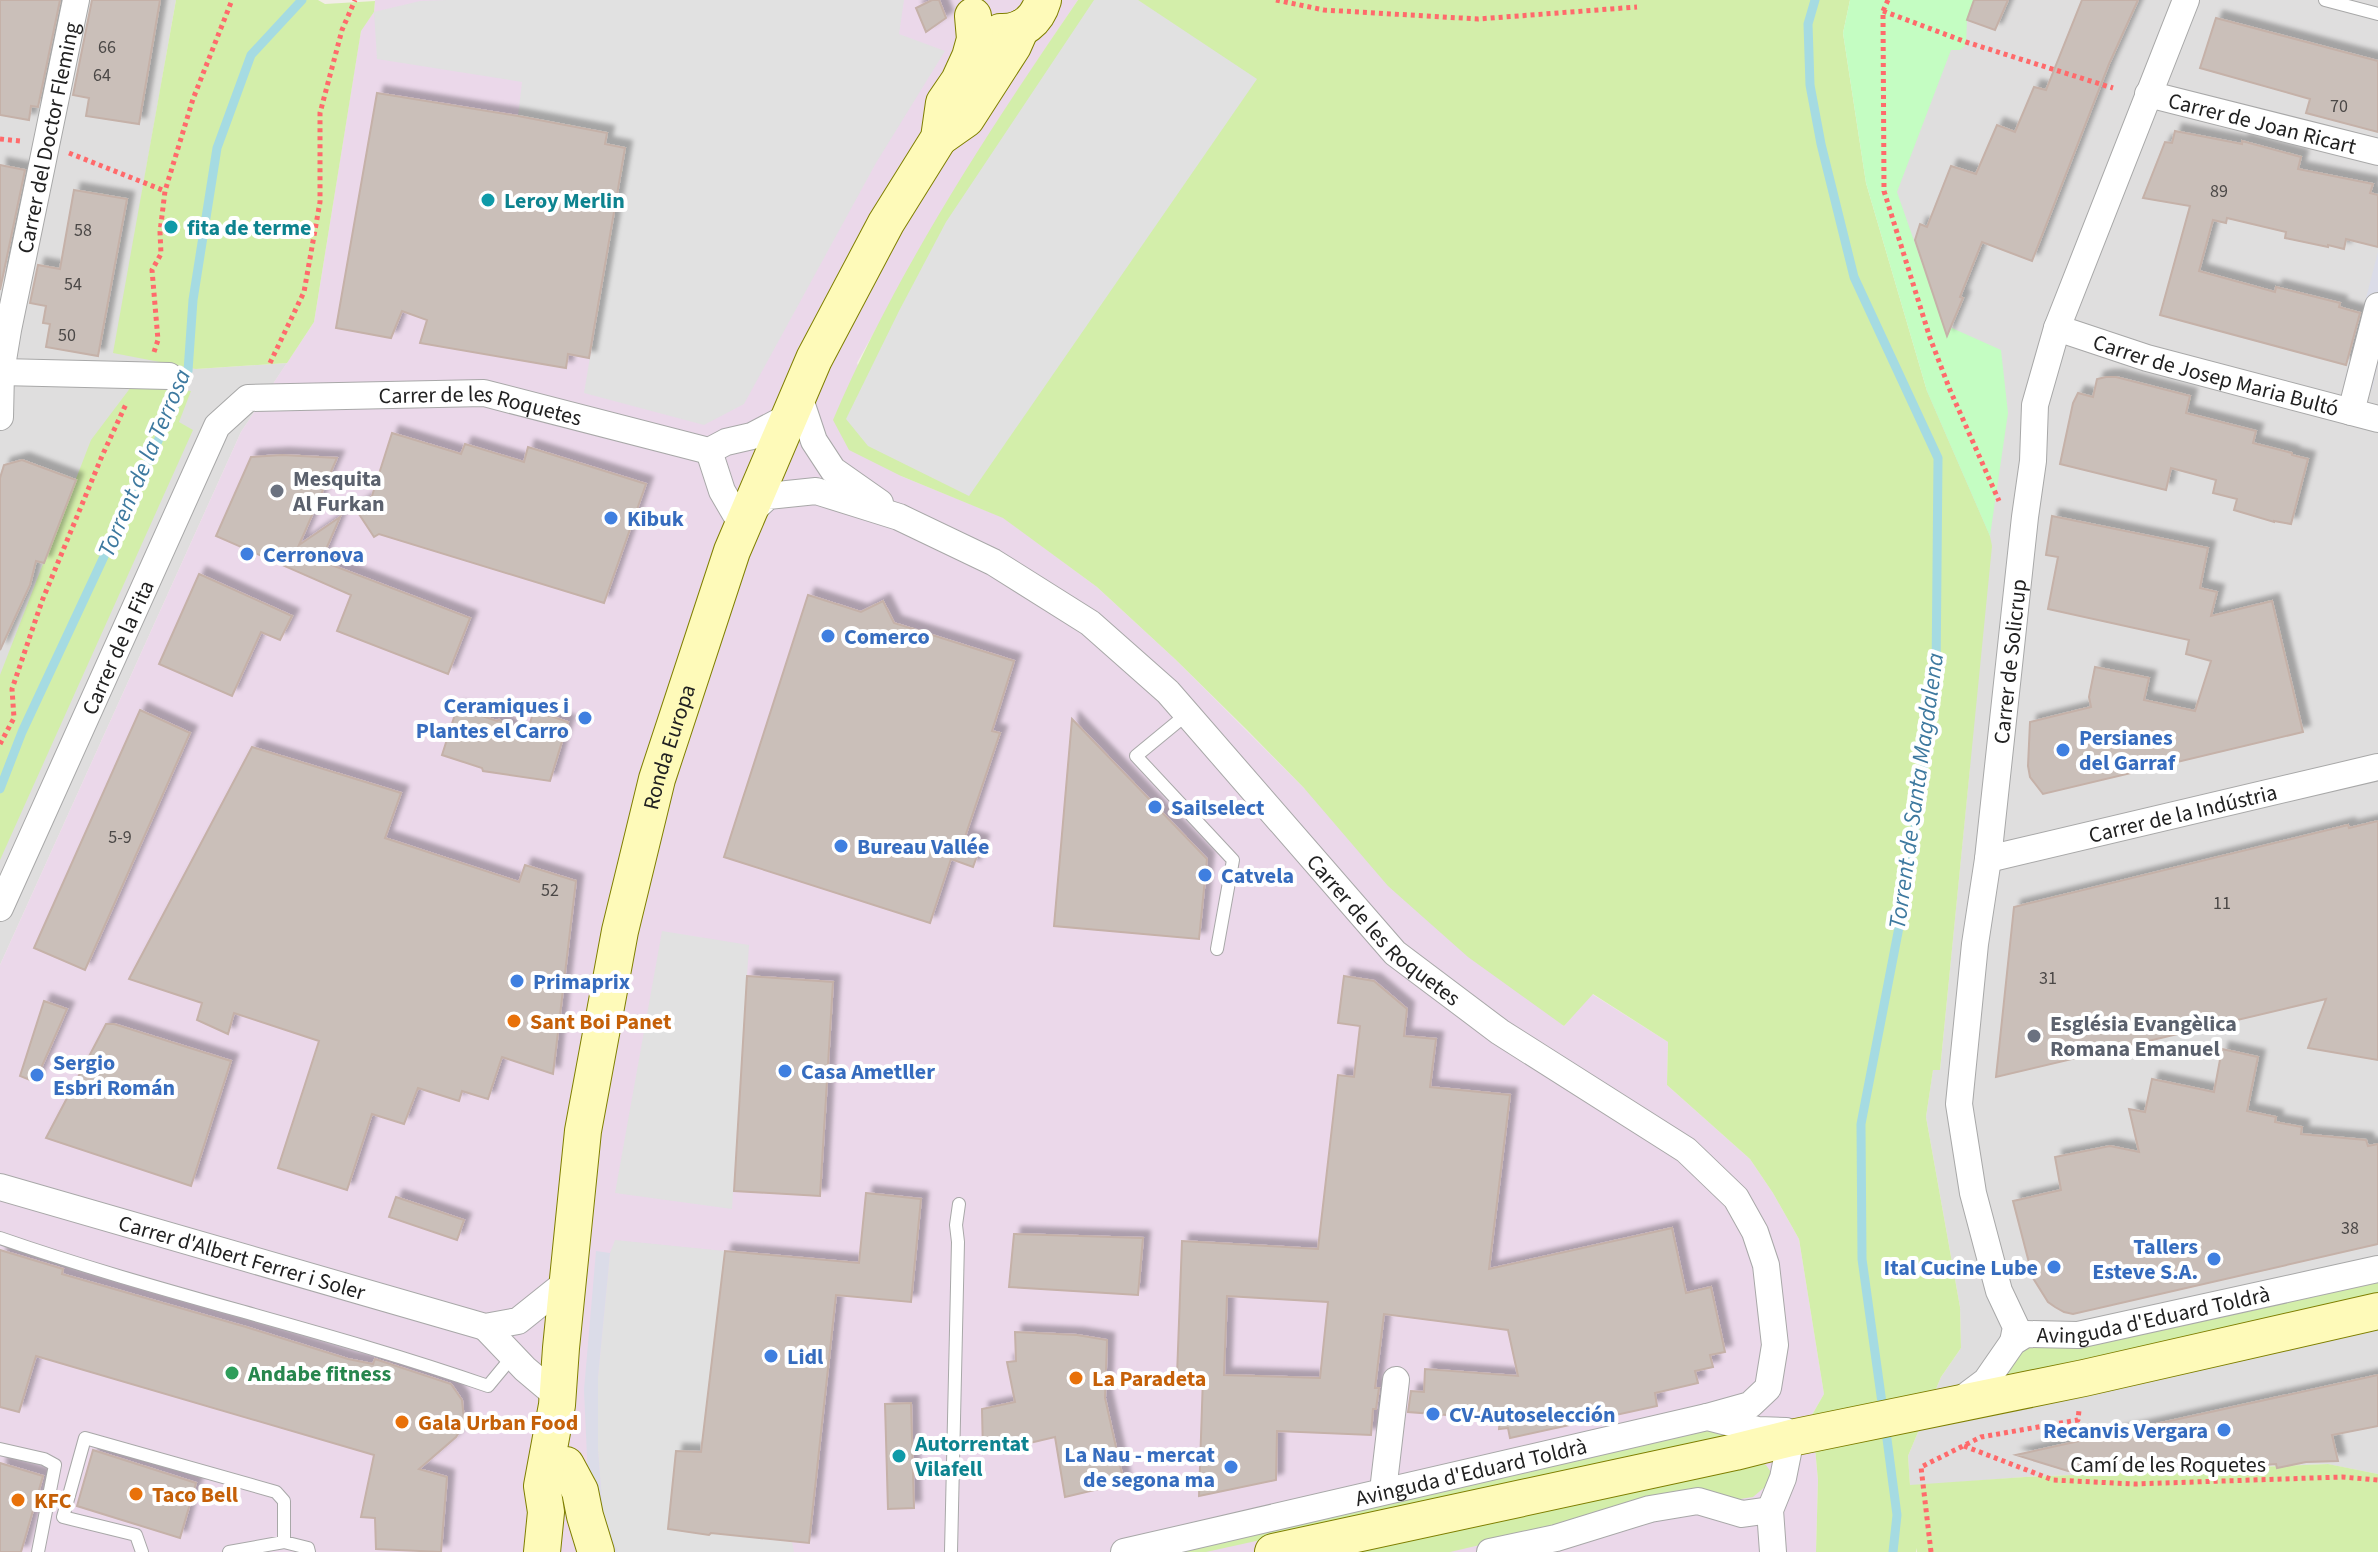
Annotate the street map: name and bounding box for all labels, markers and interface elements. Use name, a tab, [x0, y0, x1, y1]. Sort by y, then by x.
street label: Carrer del Doctor Fleming	[9, 19, 88, 256]
house number: 66	[98, 35, 116, 60]
house number: 64	[93, 63, 111, 88]
street label: Carrer de Joan Ricart	[2165, 85, 2360, 163]
house number: 70	[2330, 94, 2348, 119]
house number: 89	[2210, 179, 2228, 204]
place label: Leroy Merlin	[504, 185, 625, 217]
marker: Leroy Merlin	[479, 191, 497, 209]
place label: fita de terme	[187, 212, 311, 244]
house number: 58	[74, 218, 92, 243]
marker: fita de terme	[162, 218, 180, 236]
house number: 54	[64, 272, 82, 297]
house number: 50	[58, 323, 76, 348]
street label: Carrer de Josep Maria Bultó	[2089, 326, 2342, 425]
water label: Torrent de la Terrosa	[89, 363, 200, 563]
street label: Carrer de les Roquetes	[378, 378, 585, 435]
place label: Mesquita Al Furkan	[292, 463, 385, 520]
marker: Mesquita Al Furkan	[268, 482, 286, 500]
place label: Kibuk	[627, 503, 684, 535]
marker: Kibuk	[602, 509, 620, 527]
place label: Cerronova	[263, 539, 364, 571]
marker: Cerronova	[238, 545, 256, 563]
street label: Carrer de la Fita	[74, 575, 163, 720]
street label: Carrer de Solicrup	[1986, 577, 2035, 746]
place label: Comerco	[844, 621, 930, 653]
marker: Comerco	[819, 627, 837, 645]
water label: Torrent de Santa Magdalena	[1880, 650, 1953, 932]
street label: Ronda Europa	[635, 680, 704, 813]
place label: Ceramiques i Plantes el Carro	[416, 690, 569, 747]
marker: Ceramiques i Plantes el Carro	[576, 709, 594, 727]
place label: Persianes del Garraf	[2079, 722, 2177, 779]
marker: Persianes del Garraf	[2054, 741, 2072, 759]
street label: Carrer de la Indústria	[2085, 776, 2280, 852]
place label: Sailselect	[1171, 792, 1265, 824]
marker: Sailselect	[1146, 798, 1164, 816]
house number: 5-9	[108, 825, 132, 850]
place label: Bureau Vallée	[857, 831, 989, 863]
marker: Bureau Vallée	[832, 837, 850, 855]
street label: Carrer de les Roquetes	[1299, 847, 1467, 1014]
place label: Catvela	[1221, 860, 1294, 892]
marker: Catvela	[1196, 866, 1214, 884]
house number: 52	[541, 878, 559, 903]
house number: 11	[2213, 891, 2231, 916]
place label: Primaprix	[533, 966, 630, 998]
house number: 31	[2039, 966, 2057, 991]
marker: Primaprix	[508, 972, 526, 990]
place label: Sant Boi Panet	[530, 1006, 672, 1038]
place label: Església Evangèlica Romana Emanuel	[2050, 1008, 2237, 1065]
marker: Sant Boi Panet	[505, 1012, 523, 1030]
marker: Església Evangèlica Romana Emanuel	[2025, 1027, 2043, 1045]
place label: Sergio Esbri Román	[53, 1047, 175, 1104]
place label: Casa Ametller	[801, 1056, 935, 1088]
marker: Casa Ametller	[776, 1062, 794, 1080]
marker: Sergio Esbri Román	[28, 1066, 46, 1084]
street label: Carrer d'Albert Ferrer i Soler	[115, 1207, 369, 1309]
house number: 38	[2341, 1216, 2359, 1241]
place label: Tallers Esteve S.A.	[2092, 1231, 2198, 1288]
marker: Tallers Esteve S.A.	[2205, 1250, 2223, 1268]
place label: Ital Cucine Lube	[1884, 1252, 2038, 1284]
marker: Ital Cucine Lube	[2045, 1258, 2063, 1276]
street label: Avinguda d'Eduard Toldrà	[2036, 1278, 2273, 1352]
place label: Lidl	[787, 1341, 824, 1373]
marker: Lidl	[762, 1347, 780, 1365]
place label: Andabe fitness	[247, 1358, 392, 1390]
place label: La Paradeta	[1092, 1363, 1206, 1395]
marker: Andabe fitness	[223, 1364, 241, 1382]
marker: La Paradeta	[1067, 1369, 1085, 1387]
place label: CV-Autoselección	[1449, 1399, 1616, 1431]
marker: CV-Autoselección	[1424, 1405, 1442, 1423]
place label: Gala Urban Food	[418, 1407, 578, 1439]
marker: Gala Urban Food	[393, 1413, 411, 1431]
place label: Recanvis Vergara	[2043, 1415, 2208, 1447]
marker: Recanvis Vergara	[2215, 1421, 2233, 1439]
place label: Autorrentat Vilafell	[914, 1428, 1030, 1485]
street label: Avinguda d'Eduard Toldrà	[1352, 1430, 1590, 1515]
place label: La Nau - mercat de segona ma	[1064, 1439, 1216, 1496]
marker: Autorrentat Vilafell	[890, 1447, 908, 1465]
street label: Camí de les Roquetes	[2070, 1449, 2266, 1481]
marker: La Nau - mercat de segona ma	[1222, 1458, 1240, 1476]
place label: Taco Bell	[152, 1479, 239, 1511]
place label: KFC	[34, 1485, 72, 1517]
marker: Taco Bell	[127, 1485, 145, 1503]
marker: KFC	[9, 1491, 27, 1509]

